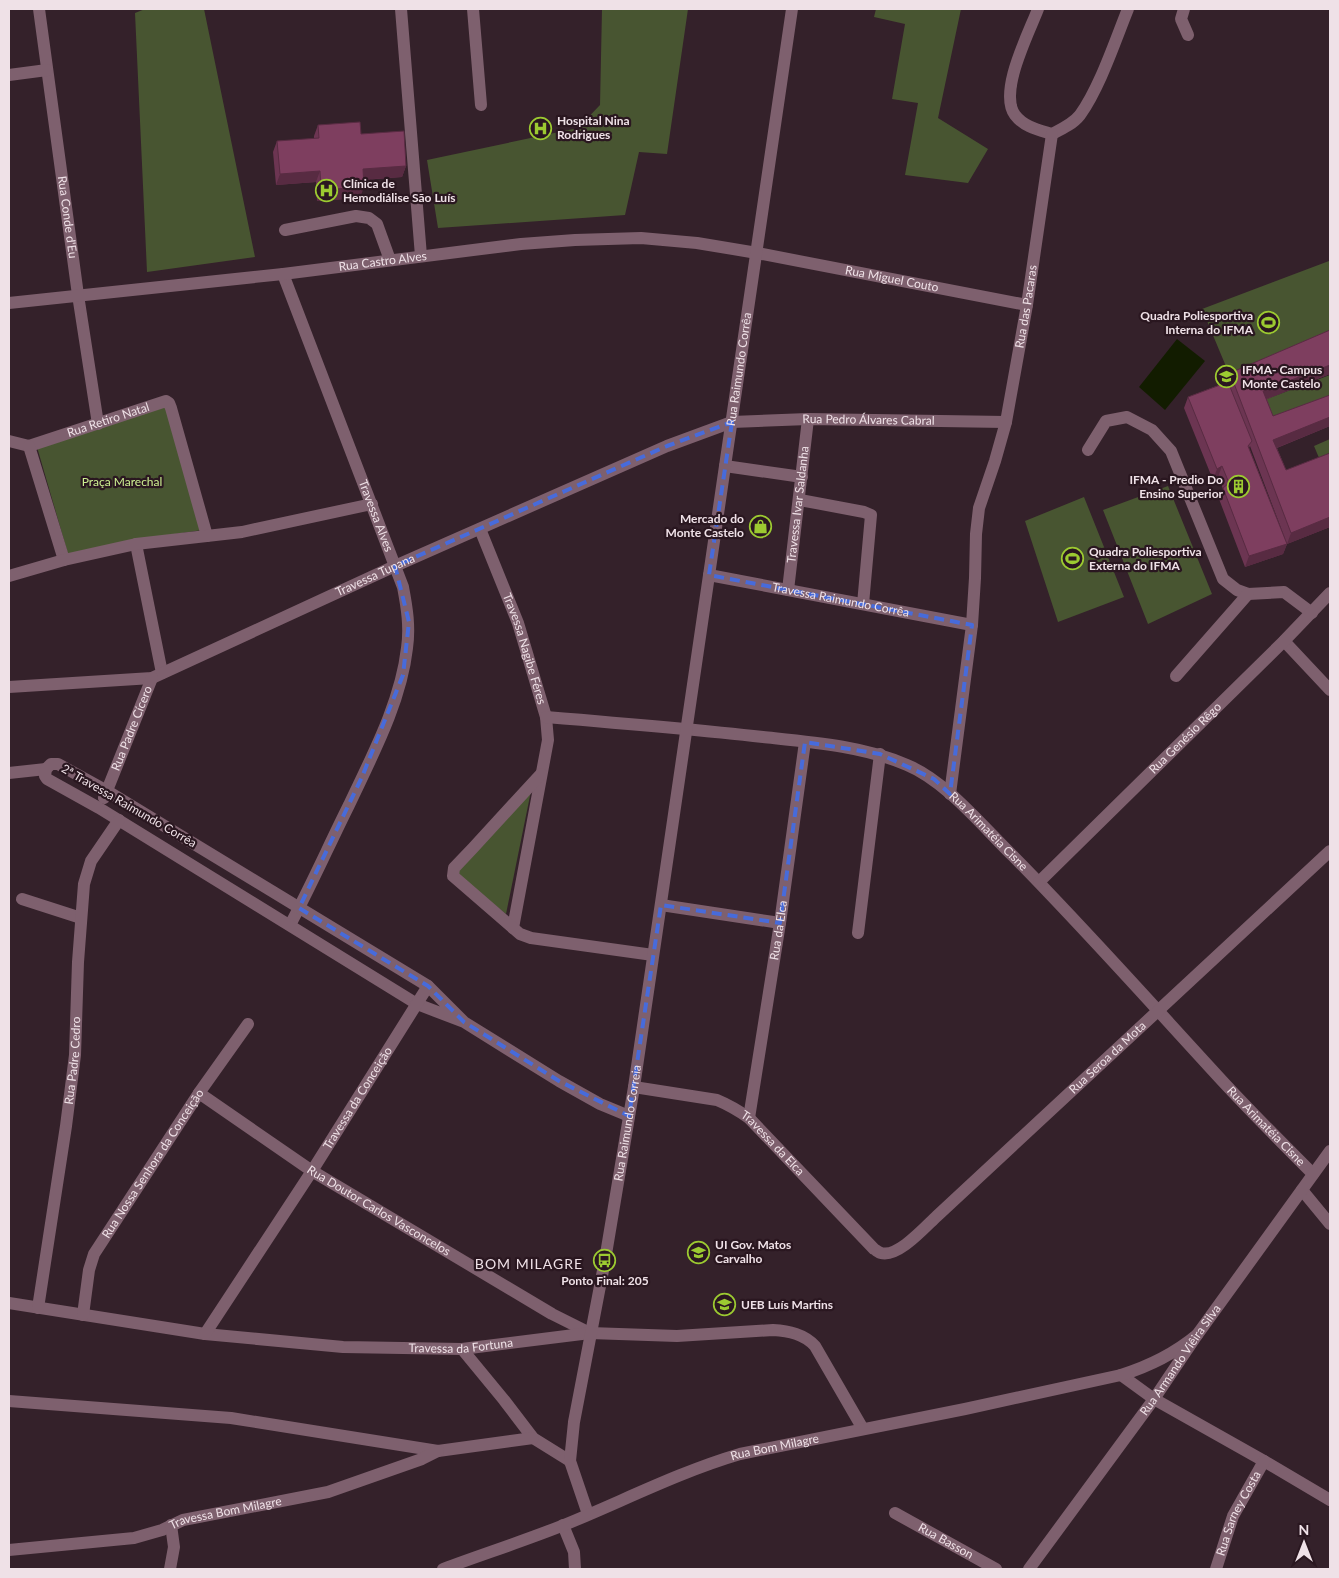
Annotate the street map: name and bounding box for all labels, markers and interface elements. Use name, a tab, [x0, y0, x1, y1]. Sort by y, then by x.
place label: Hospital Nina Rodrigues	[557, 113, 630, 142]
hospital icon: Hospital Nina Rodrigues	[529, 116, 553, 140]
street label: Rua Conde d'Eu	[55, 175, 81, 259]
place label: Clínica de Hemodiálise São Luís	[343, 176, 455, 205]
hospital icon: Clínica de Hemodiálise São Luís	[315, 179, 339, 203]
street label: Rua Castro Alves	[338, 248, 428, 274]
street label: Rua Miguel Couto	[844, 262, 940, 295]
street label: Rua das Pacaras	[1011, 264, 1040, 349]
place label: Quadra Poliesportiva Interna do IFMA	[1140, 308, 1254, 337]
street label: Rua Raimundo Corrêa	[723, 311, 754, 427]
sports icon: Quadra Poliesportiva Interna do IFMA	[1257, 311, 1281, 335]
place label: IFMA- Campus Monte Castelo	[1242, 362, 1322, 391]
school or university icon: IFMA- Campus Monte Castelo	[1214, 365, 1238, 389]
street label: Rua Retiro Natal	[65, 399, 151, 440]
street label: Rua Pedro Álvares Cabral	[802, 411, 935, 428]
street label: Travessa Ivar Saldanha	[783, 445, 812, 564]
place label: IFMA - Predio Do Ensino Superior	[1129, 472, 1224, 501]
park label: Praça Marechal	[82, 474, 162, 489]
building icon: IFMA - Predio Do Ensino Superior	[1227, 475, 1251, 499]
street label: Travessa Alves	[356, 478, 397, 554]
place label: Mercado do Monte Castelo	[666, 511, 744, 540]
shop icon: Mercado do Monte Castelo	[748, 514, 772, 538]
place label: Quadra Poliesportiva Externa do IFMA	[1089, 544, 1202, 573]
sports icon: Quadra Poliesportiva Externa do IFMA	[1061, 547, 1085, 571]
street label: Travessa Tupana	[333, 550, 417, 599]
street label: Travessa Raimundo Corrêa	[771, 579, 911, 620]
street label: Travessa Nagibe Féres	[500, 591, 550, 706]
street label: Rua Padre Cícero	[108, 683, 155, 773]
street label: Rua Genésio Rêgo	[1145, 699, 1224, 777]
street label: 2ª Travessa Raimundo Corrêa	[59, 761, 199, 850]
street label: Rua Arimatéia Cisne	[946, 788, 1031, 874]
street label: Rua da Elca	[766, 899, 790, 961]
street label: Rua Padre Cedro	[61, 1016, 83, 1105]
street label: Rua Seroa da Mota	[1066, 1018, 1149, 1097]
street label: Travessa da Conceição	[319, 1044, 395, 1152]
street label: Rua Raimundo Correia	[610, 1064, 644, 1182]
street label: Rua Arimatéia Cisne	[1224, 1083, 1309, 1169]
street label: Rua Nossa Senhora da Conceição	[98, 1086, 207, 1241]
street label: Travessa da Elca	[738, 1107, 808, 1178]
street label: Rua Doutor Carlos Vasconcelos	[304, 1162, 453, 1259]
place label: UI Gov. Matos Carvalho	[715, 1237, 791, 1266]
school or university icon: UI Gov. Matos Carvalho	[687, 1240, 711, 1264]
bus stop icon: Ponto Final: 205	[593, 1248, 617, 1272]
district label: BOM MILAGRE	[475, 1255, 583, 1272]
place label: Ponto Final: 205	[561, 1273, 649, 1288]
school or university icon: UEB Luís Martins	[713, 1293, 737, 1317]
place label: UEB Luís Martins	[741, 1297, 833, 1312]
street label: Rua Armando Viêira Silva	[1136, 1301, 1224, 1418]
street label: Travessa da Fortuna	[408, 1335, 514, 1356]
street label: Rua Bom Milagre	[728, 1430, 820, 1463]
street label: Rua Sarney Costa	[1213, 1468, 1264, 1558]
street label: Travessa Bom Milagre	[167, 1493, 283, 1532]
north arrow	[1279, 1518, 1329, 1568]
street label: Rua Basson	[916, 1519, 976, 1562]
text: N	[1299, 1521, 1309, 1538]

